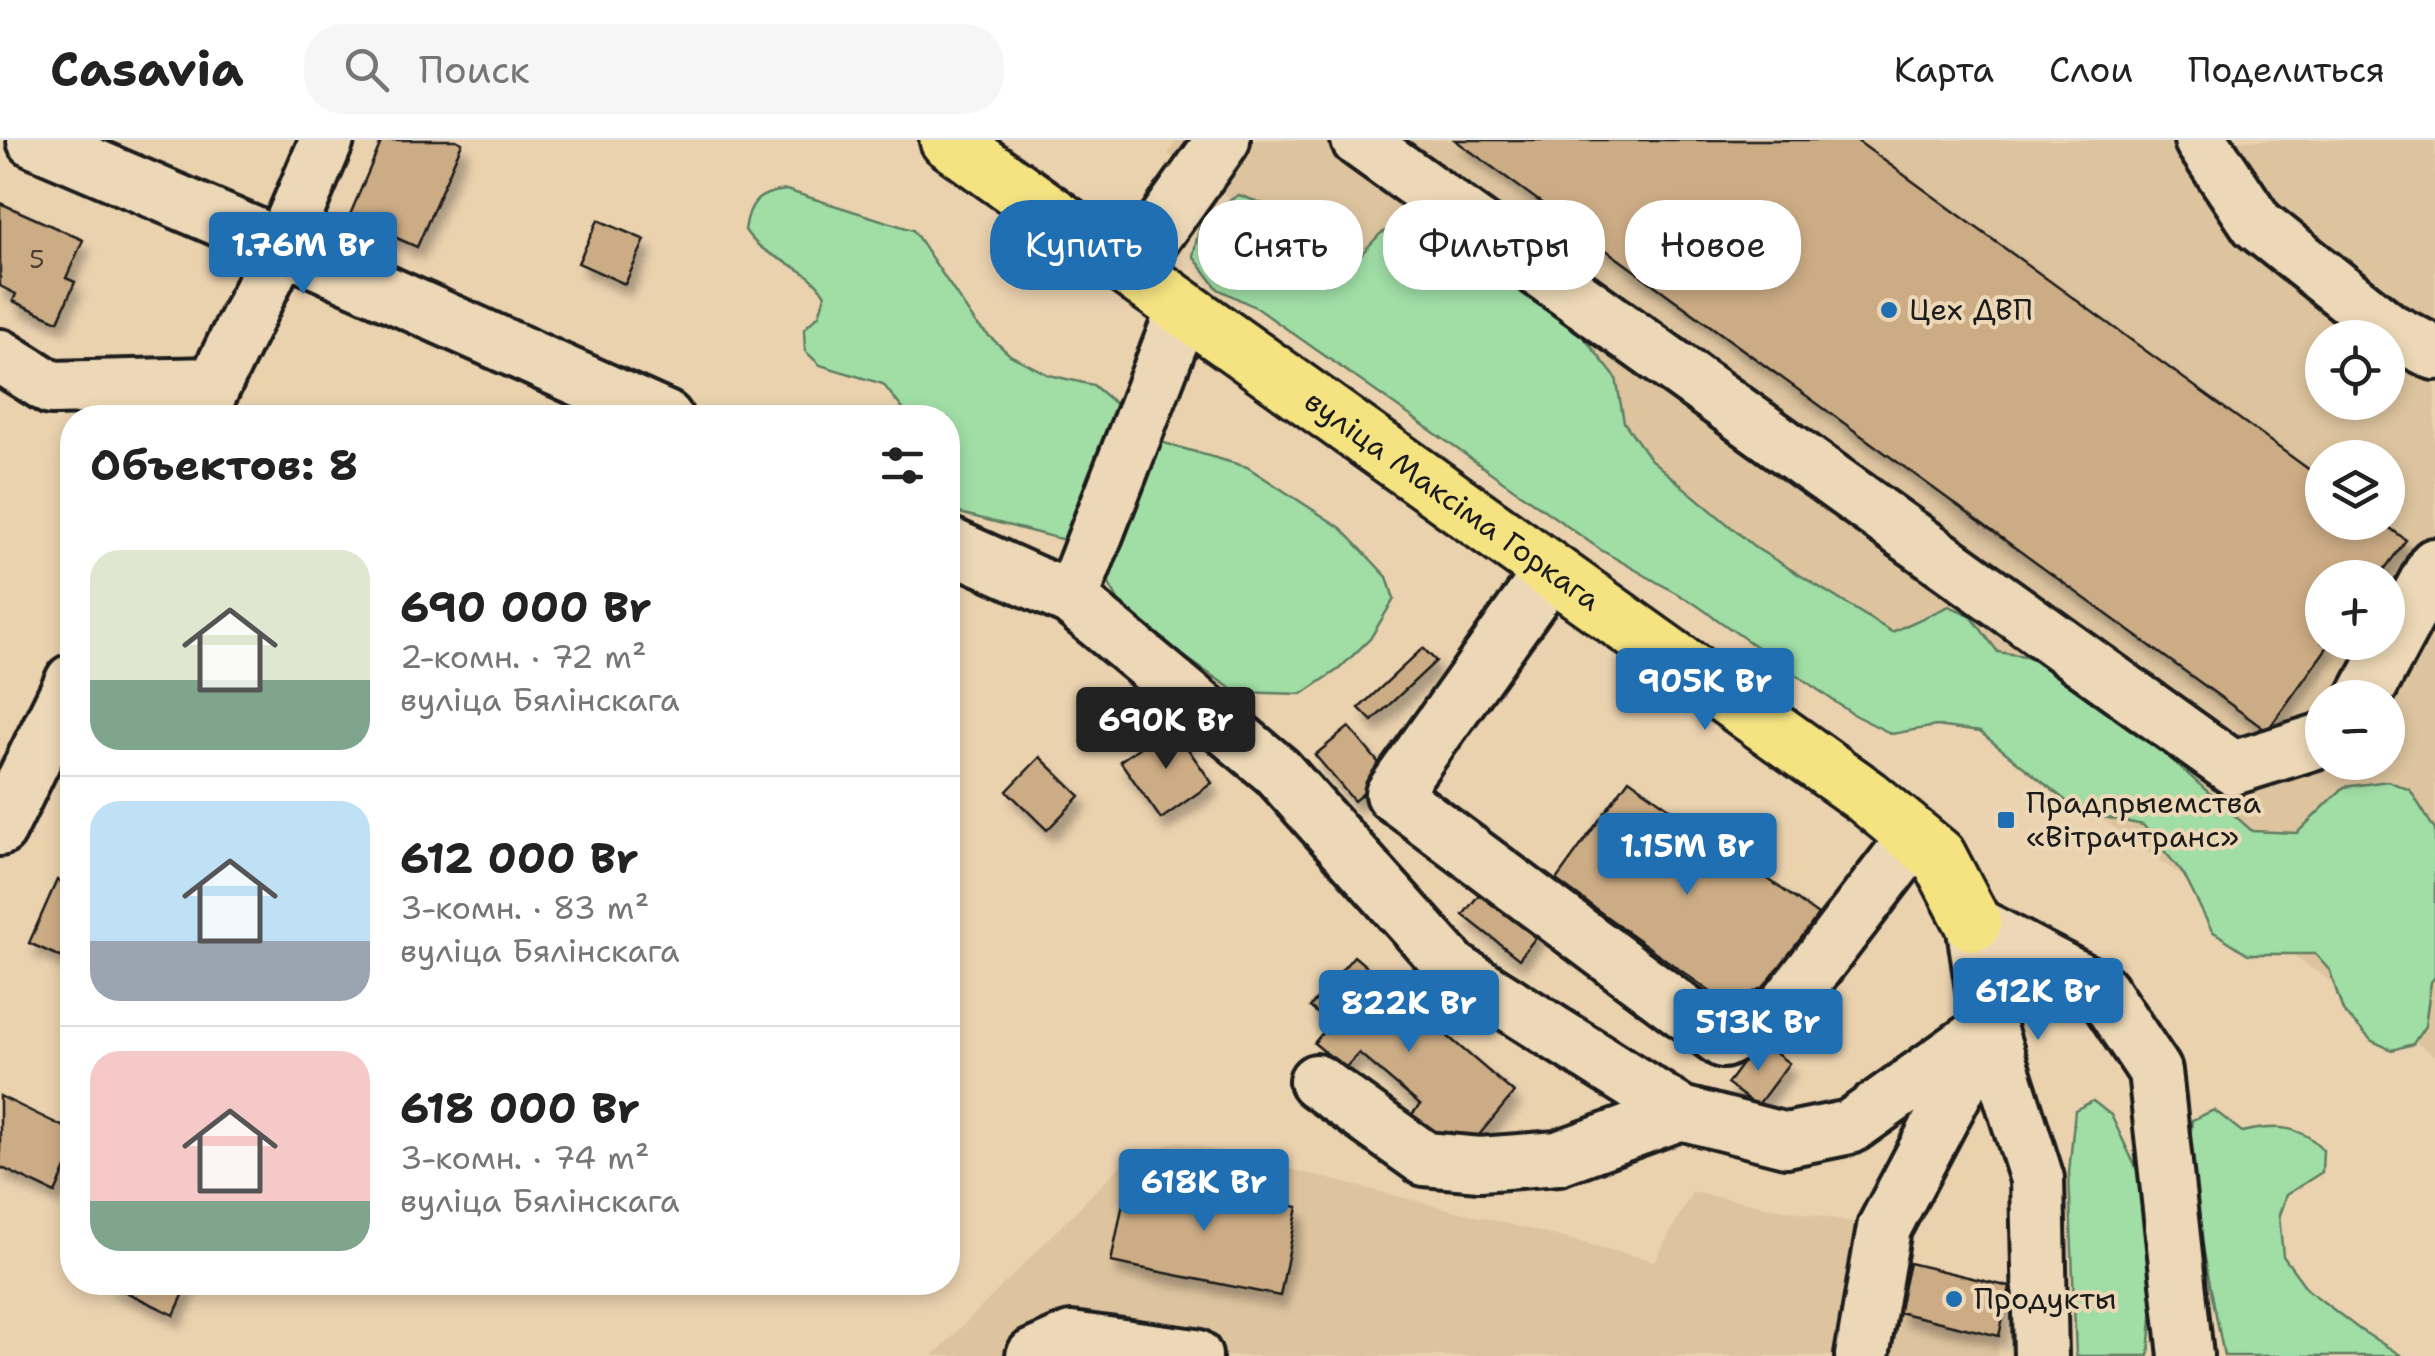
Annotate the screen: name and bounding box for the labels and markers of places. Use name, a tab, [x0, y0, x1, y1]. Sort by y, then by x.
pin: 1.76M Br	[200, 212, 406, 297]
place label: Цех ДВП	[1909, 289, 2033, 330]
marker: Цех ДВП	[1878, 299, 1900, 321]
pin: 905K Br	[1613, 648, 1797, 733]
pin: 690K Br	[1074, 687, 1258, 772]
place label: Прадпрыемства «Вітрачтранс»	[2026, 782, 2261, 857]
marker: Прадпрыемства «Вітрачтранс»	[1995, 809, 2017, 831]
pin: 1.15M Br	[1584, 813, 1790, 898]
pin: 612K Br	[1946, 958, 2130, 1043]
pin: 822K Br	[1317, 970, 1501, 1055]
pin: 513K Br	[1666, 989, 1850, 1074]
pin: 618K Br	[1112, 1149, 1296, 1234]
place label: Продукты	[1974, 1278, 2117, 1319]
marker: Продукты	[1943, 1288, 1965, 1310]

